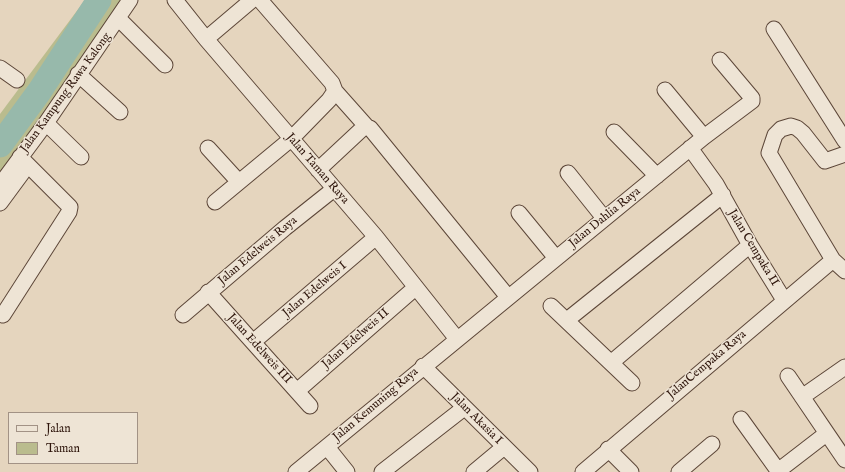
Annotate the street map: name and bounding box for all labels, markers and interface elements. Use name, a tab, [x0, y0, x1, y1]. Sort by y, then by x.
street label: Jalan Kampung Rawa Kalong	[18, 30, 114, 156]
street label: Jalan Taman Raya	[282, 131, 352, 207]
street label: Jalan Dahlia Raya	[566, 185, 644, 251]
street label: Jalan Cempaka II	[724, 207, 782, 289]
street label: Jalan Edelweis Raya	[215, 214, 301, 288]
street label: Jalan Edelweis I	[280, 259, 350, 321]
street label: Jalan Edelweis II	[319, 306, 393, 372]
street label: Jalan Edelweis III	[224, 311, 294, 387]
street label: JalanCempaka Raya	[664, 328, 750, 402]
street label: Jalan Kemuning Raya	[330, 365, 422, 445]
street label: Jalan Akasia I	[447, 390, 505, 448]
legend	[8, 412, 138, 464]
text: Jalan	[46, 421, 71, 436]
text: Taman	[46, 441, 80, 456]

